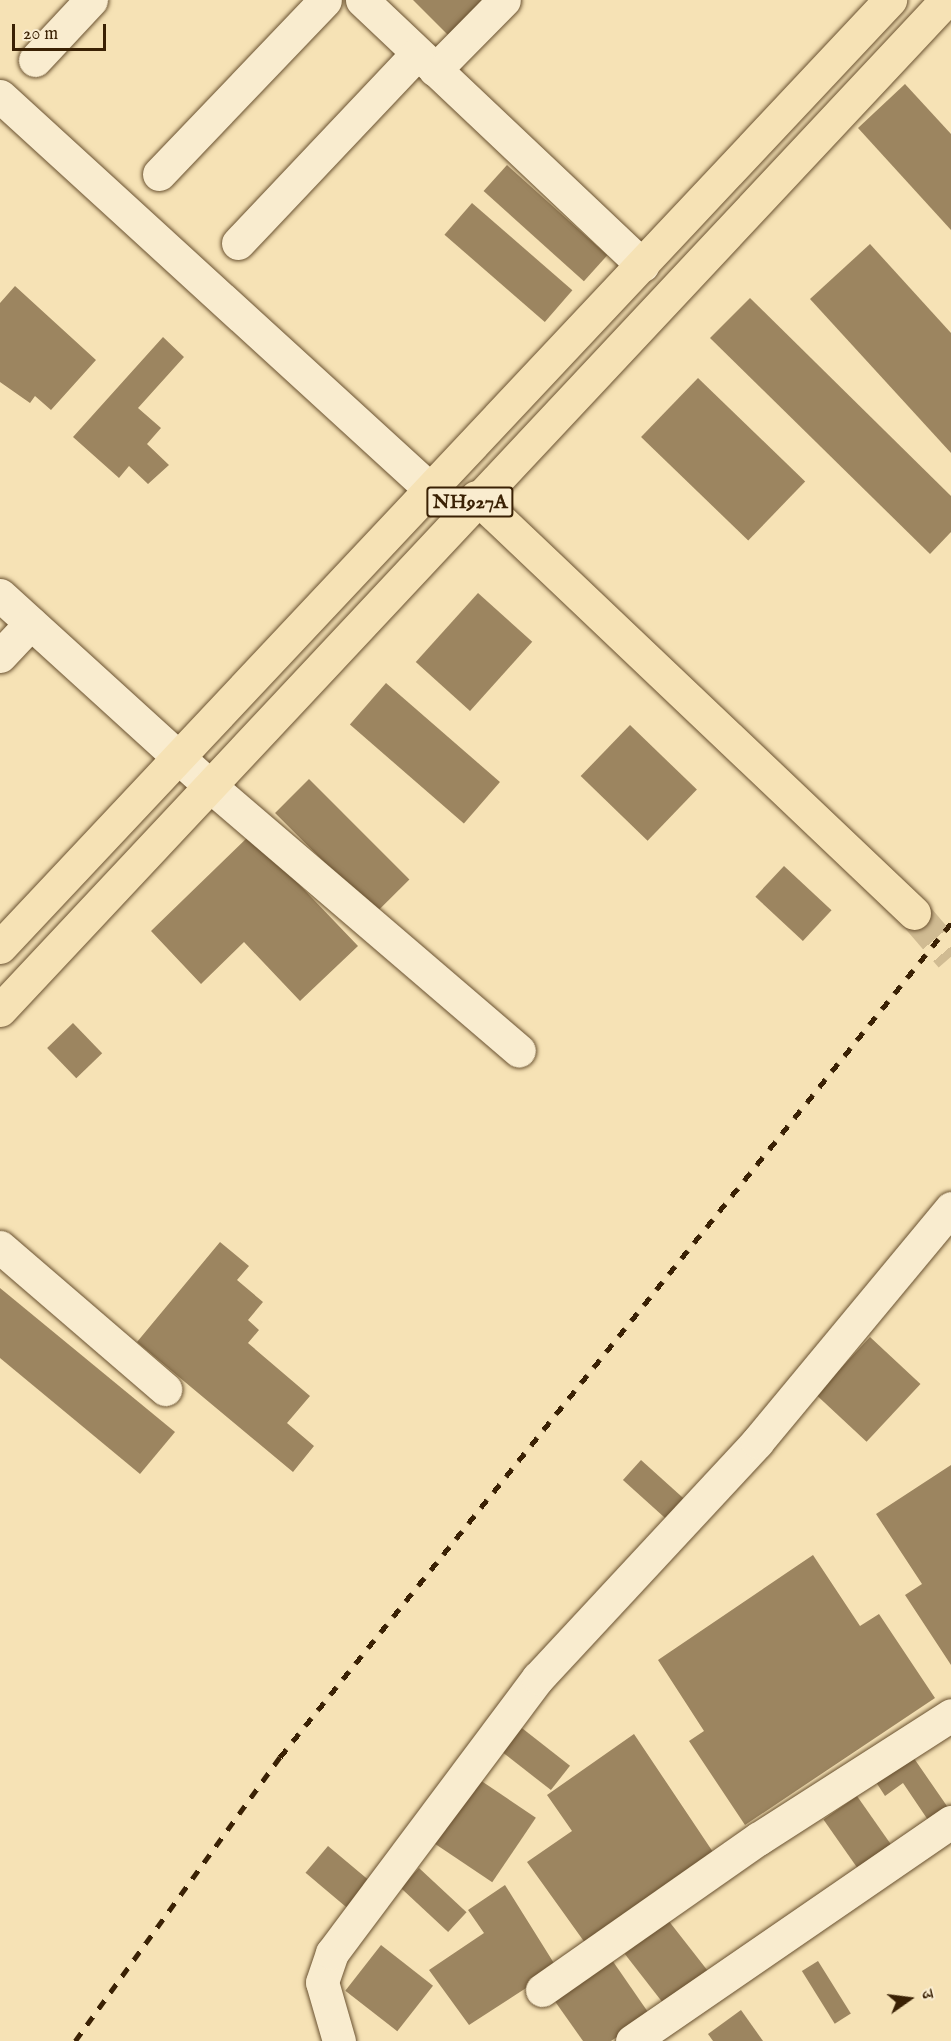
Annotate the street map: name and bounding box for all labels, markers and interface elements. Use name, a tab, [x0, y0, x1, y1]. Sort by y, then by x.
scale bar	[15, 12, 110, 50]
text: 20 m	[23, 23, 58, 46]
road number: NH927A	[425, 485, 515, 519]
north arrow	[879, 1969, 939, 2029]
text: उ	[916, 1988, 937, 2001]

